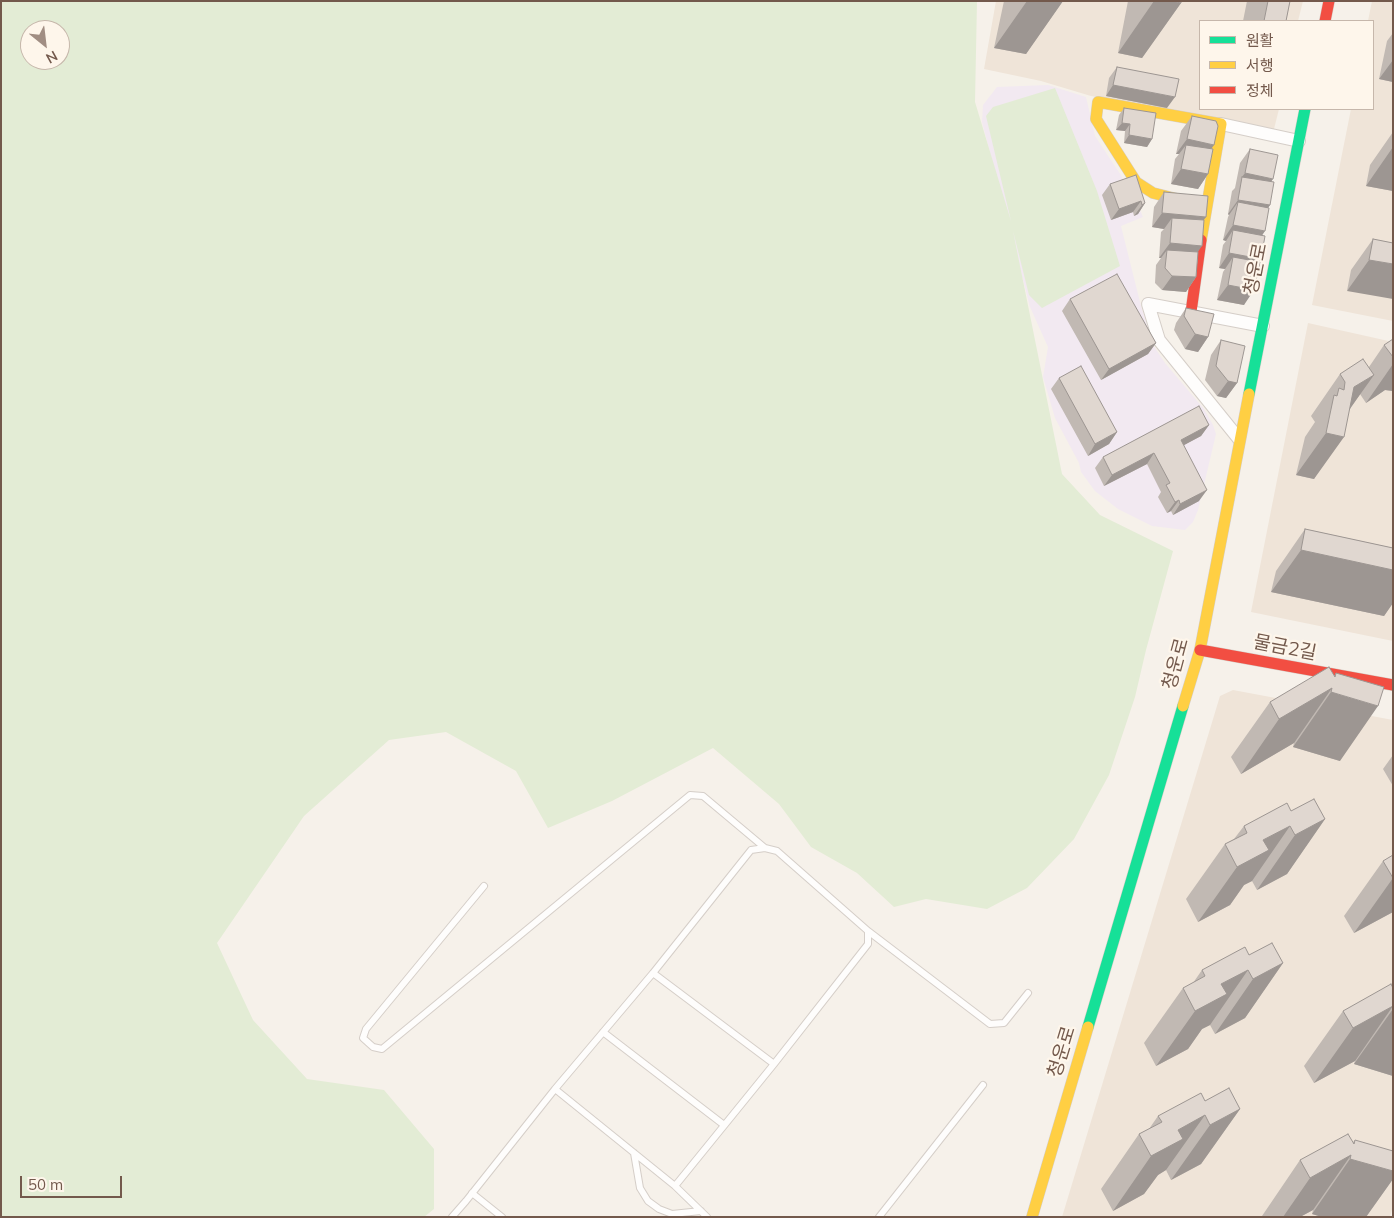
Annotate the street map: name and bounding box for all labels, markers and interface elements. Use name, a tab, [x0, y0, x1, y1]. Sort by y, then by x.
north arrow	[20, 20, 70, 70]
legend	[1199, 20, 1374, 110]
text: 원활	[1246, 31, 1274, 50]
text: N	[43, 47, 61, 68]
text: 서행	[1246, 56, 1274, 75]
text: 정체	[1246, 81, 1274, 100]
street label: 청운로	[1240, 241, 1272, 297]
street label: 물금2길	[1251, 631, 1319, 665]
street label: 청운로	[1158, 636, 1194, 692]
street label: 청운로	[1043, 1024, 1081, 1080]
scale bar	[22, 1166, 125, 1198]
text: 50 m	[28, 1175, 63, 1194]

